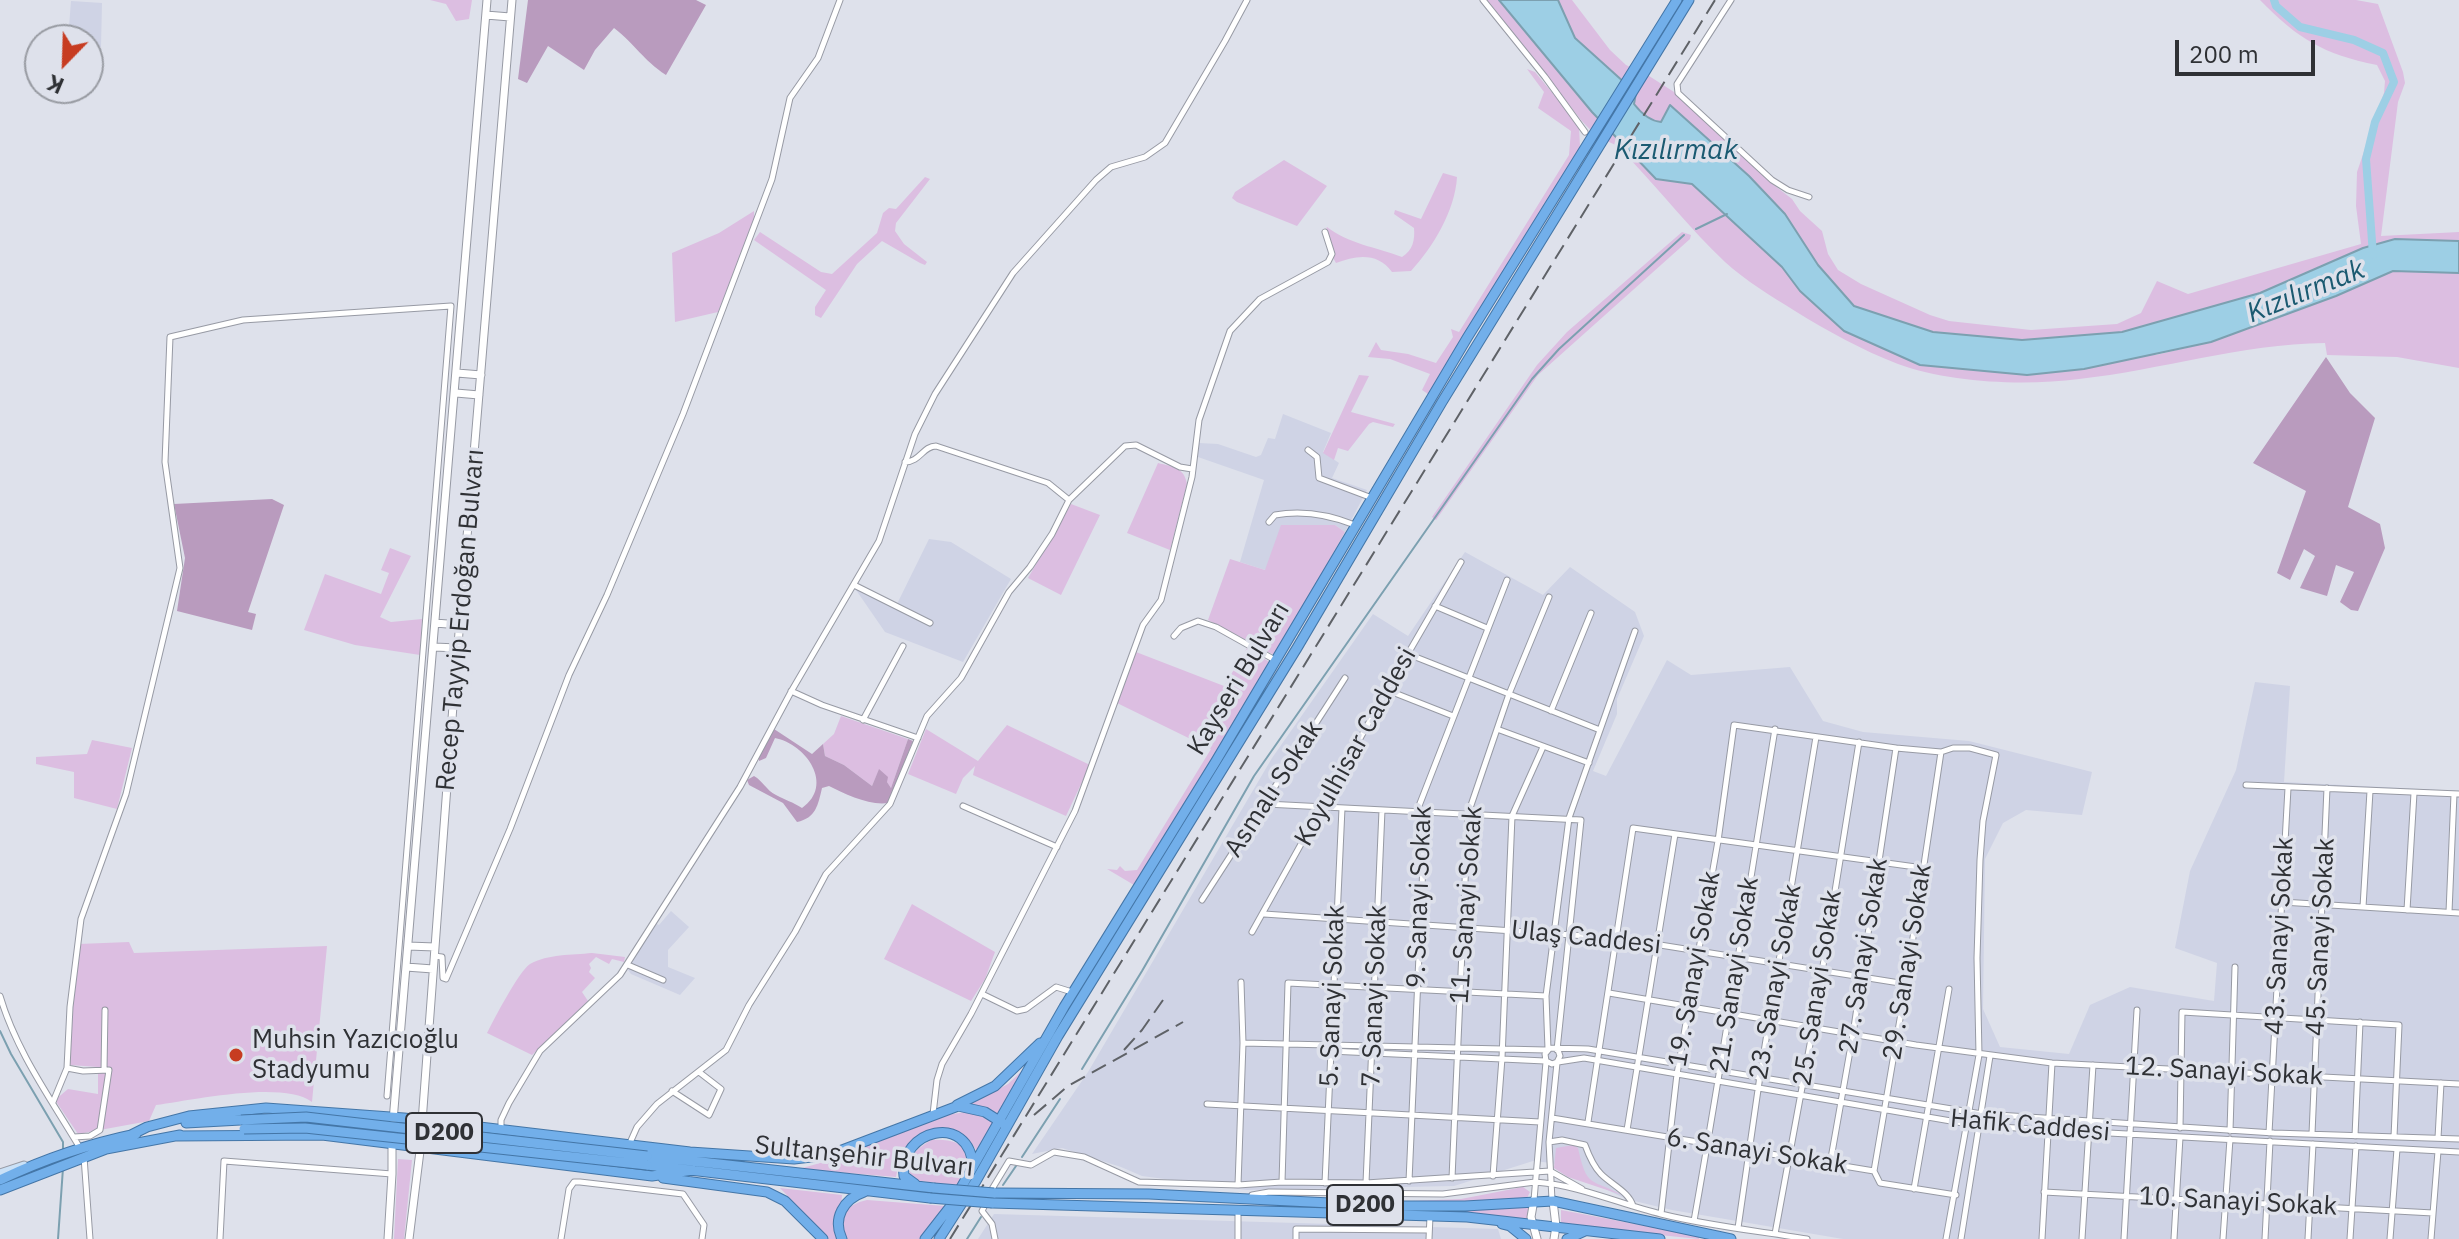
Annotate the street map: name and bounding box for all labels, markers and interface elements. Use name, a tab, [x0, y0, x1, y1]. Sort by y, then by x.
north arrow	[24, 24, 104, 104]
scale bar	[2179, 24, 2319, 74]
text: 200 m	[2189, 38, 2259, 70]
text: K	[42, 68, 68, 101]
water label: Kızılırmak	[1614, 134, 1738, 168]
water label: Kızılırmak	[2242, 253, 2370, 331]
street label: Recep Tayyip Erdoğan Bulvarı	[431, 448, 491, 792]
street label: Kayseri Bulvarı	[1181, 597, 1297, 761]
street label: Koyulhisar Caddesi	[1288, 642, 1424, 852]
street label: Asmalı Sokak	[1218, 715, 1330, 863]
street label: 9. Sanayi Sokak	[1401, 805, 1439, 989]
street label: 11. Sanayi Sokak	[1445, 805, 1489, 1005]
street label: 43. Sanayi Sokak	[2259, 836, 2301, 1036]
street label: 45. Sanayi Sokak	[2300, 837, 2342, 1037]
street label: 27. Sanayi Sokak	[1833, 856, 1895, 1056]
street label: 29. Sanayi Sokak	[1877, 862, 1939, 1062]
street label: 19. Sanayi Sokak	[1662, 869, 1728, 1069]
street label: 21. Sanayi Sokak	[1704, 875, 1766, 1075]
street label: 23. Sanayi Sokak	[1743, 882, 1809, 1082]
street label: 25. Sanayi Sokak	[1787, 888, 1849, 1088]
street label: 5. Sanayi Sokak	[1314, 904, 1352, 1088]
street label: 7. Sanayi Sokak	[1356, 904, 1394, 1088]
street label: Ulaş Caddesi	[1509, 915, 1663, 961]
place label: Muhsin Yazıcıoğlu Stadyumu	[252, 1024, 459, 1086]
marker: Muhsin Yazıcıoğlu Stadyumu	[227, 1046, 245, 1064]
street label: 12. Sanayi Sokak	[2124, 1051, 2324, 1093]
street label: Hafik Caddesi	[1949, 1103, 2111, 1149]
road number: D200	[406, 1113, 482, 1153]
street label: 6. Sanayi Sokak	[1664, 1122, 1850, 1182]
street label: Sultanşehir Bulvarı	[753, 1130, 975, 1184]
street label: 10. Sanayi Sokak	[2138, 1181, 2338, 1223]
road number: D200	[1327, 1185, 1403, 1225]

